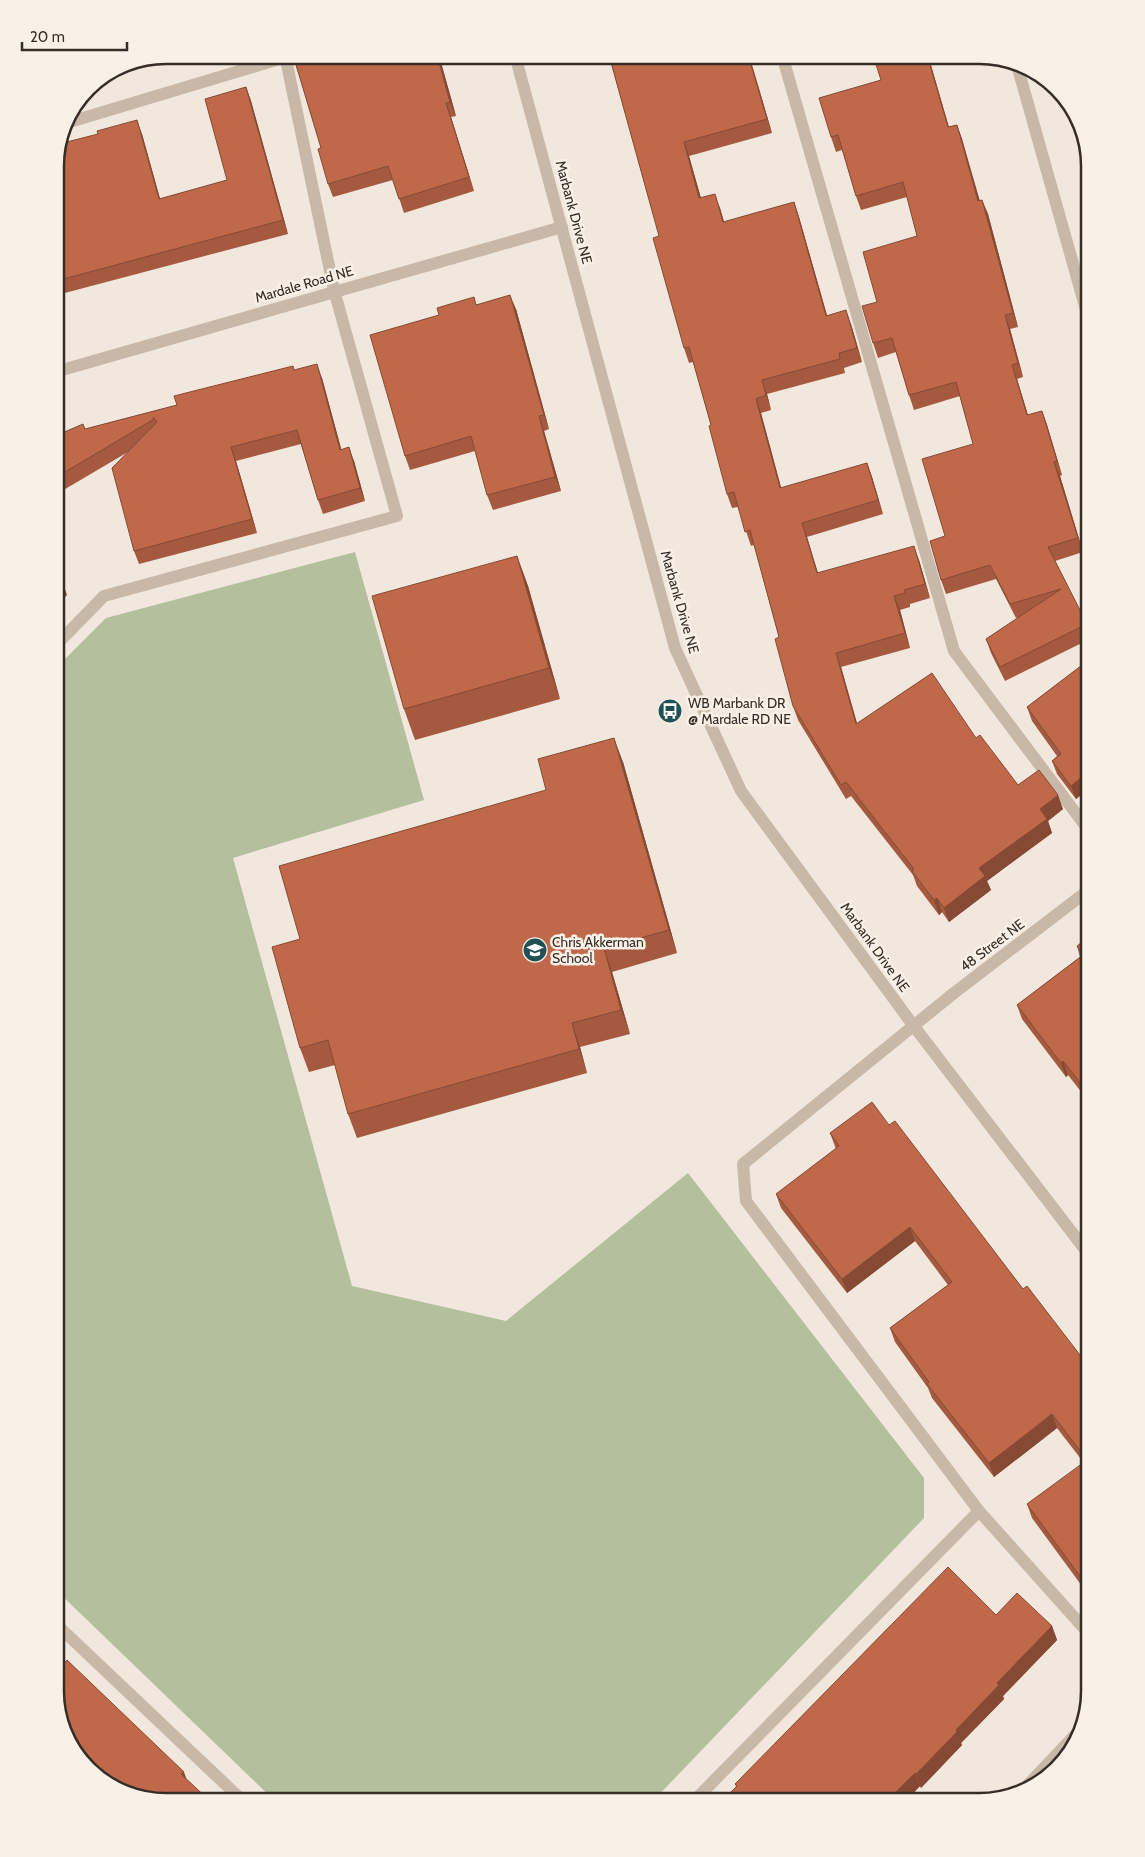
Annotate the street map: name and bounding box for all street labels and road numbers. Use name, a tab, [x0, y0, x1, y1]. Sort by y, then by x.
street label: Marbank Drive NE	[552, 158, 597, 266]
street label: Mardale Road NE	[253, 261, 355, 307]
street label: Marbank Drive NE	[657, 548, 703, 656]
street label: Marbank Drive NE	[836, 899, 914, 995]
street label: 48 Street NE	[956, 915, 1028, 975]

